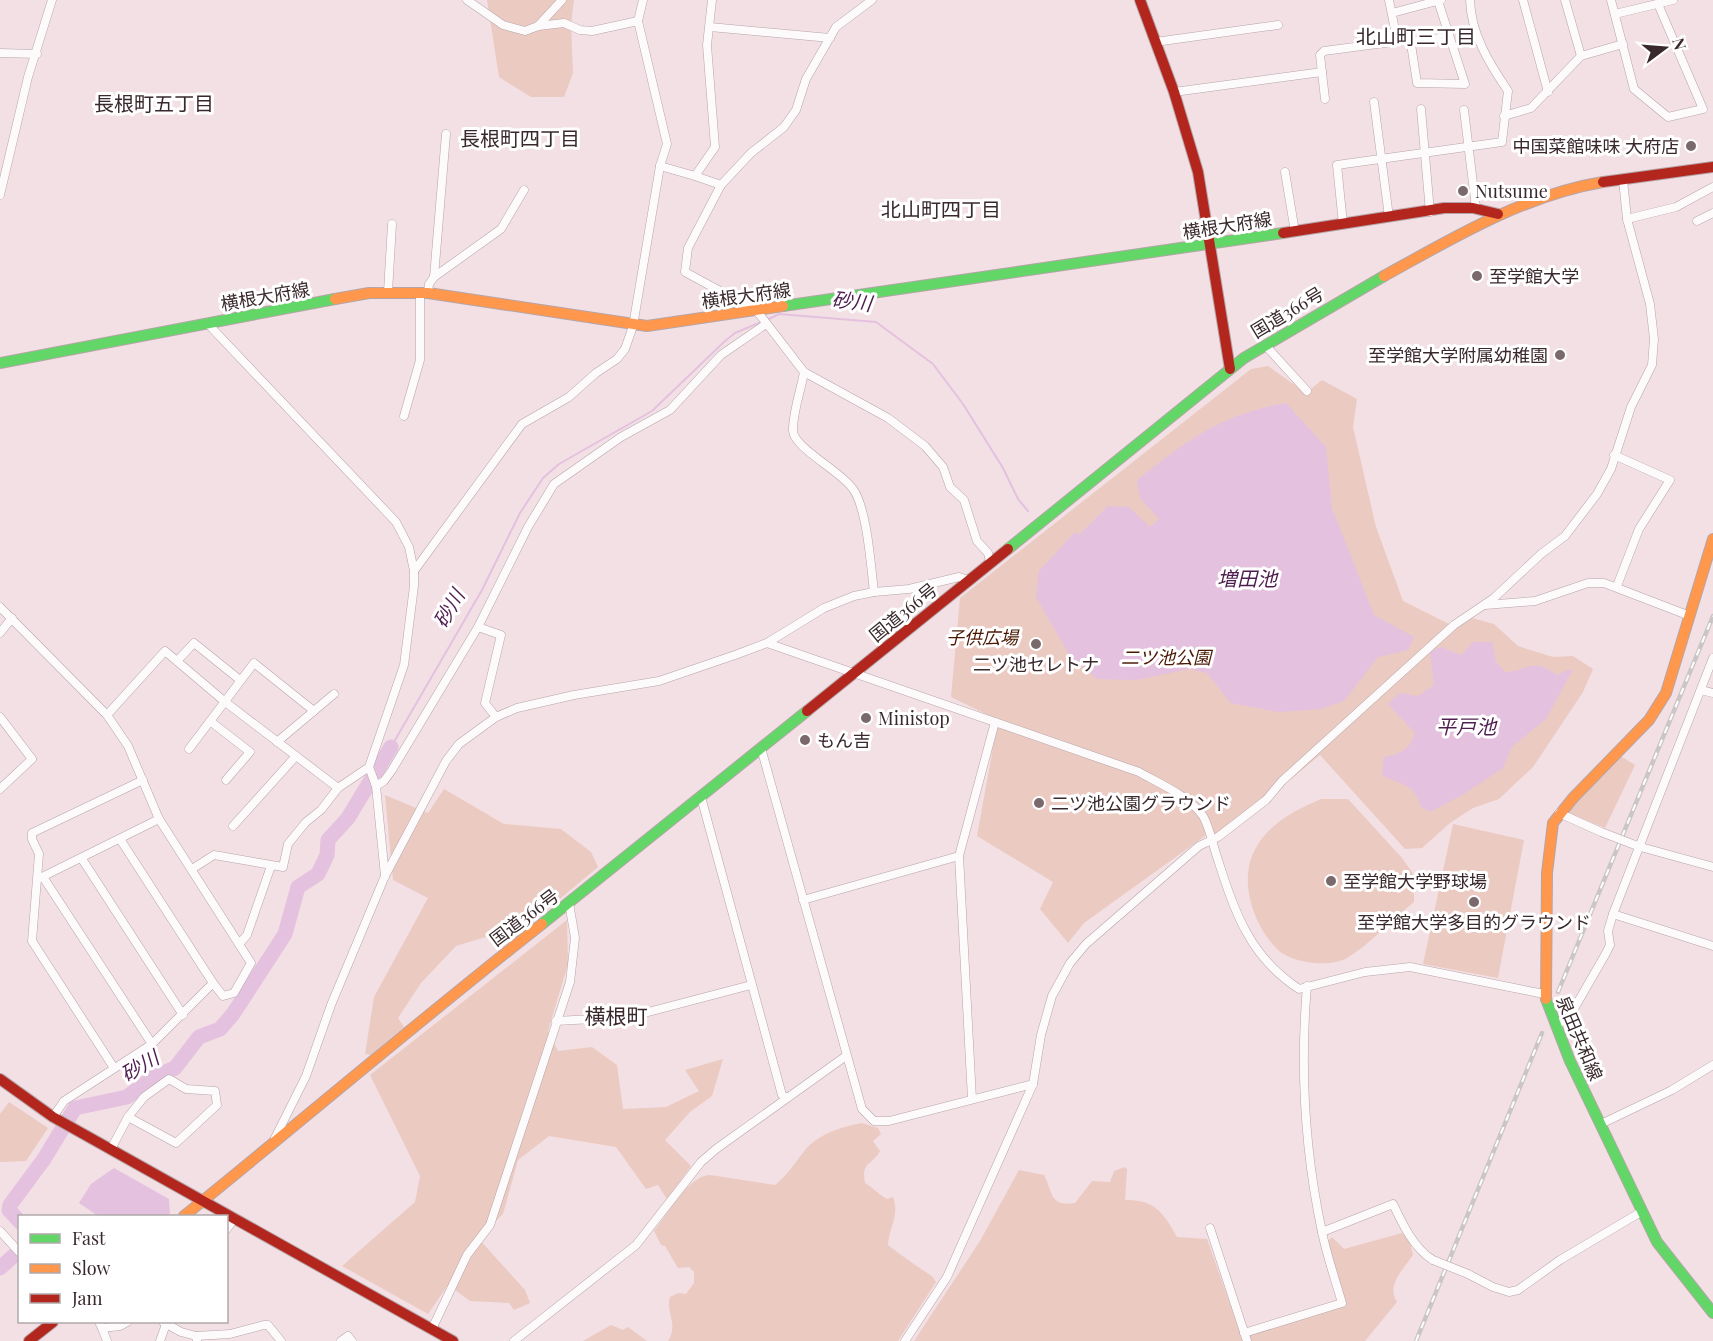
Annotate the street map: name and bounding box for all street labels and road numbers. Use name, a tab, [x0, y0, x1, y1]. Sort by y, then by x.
street label: 横根大府線	[1181, 206, 1273, 244]
street label: 横根大府線	[219, 276, 311, 316]
street label: 横根大府線	[700, 277, 792, 313]
street label: 国道366号	[1246, 281, 1328, 343]
street label: 国道366号	[864, 577, 942, 647]
street label: 国道366号	[485, 883, 563, 951]
street label: 泉田共和線	[1551, 992, 1609, 1084]

